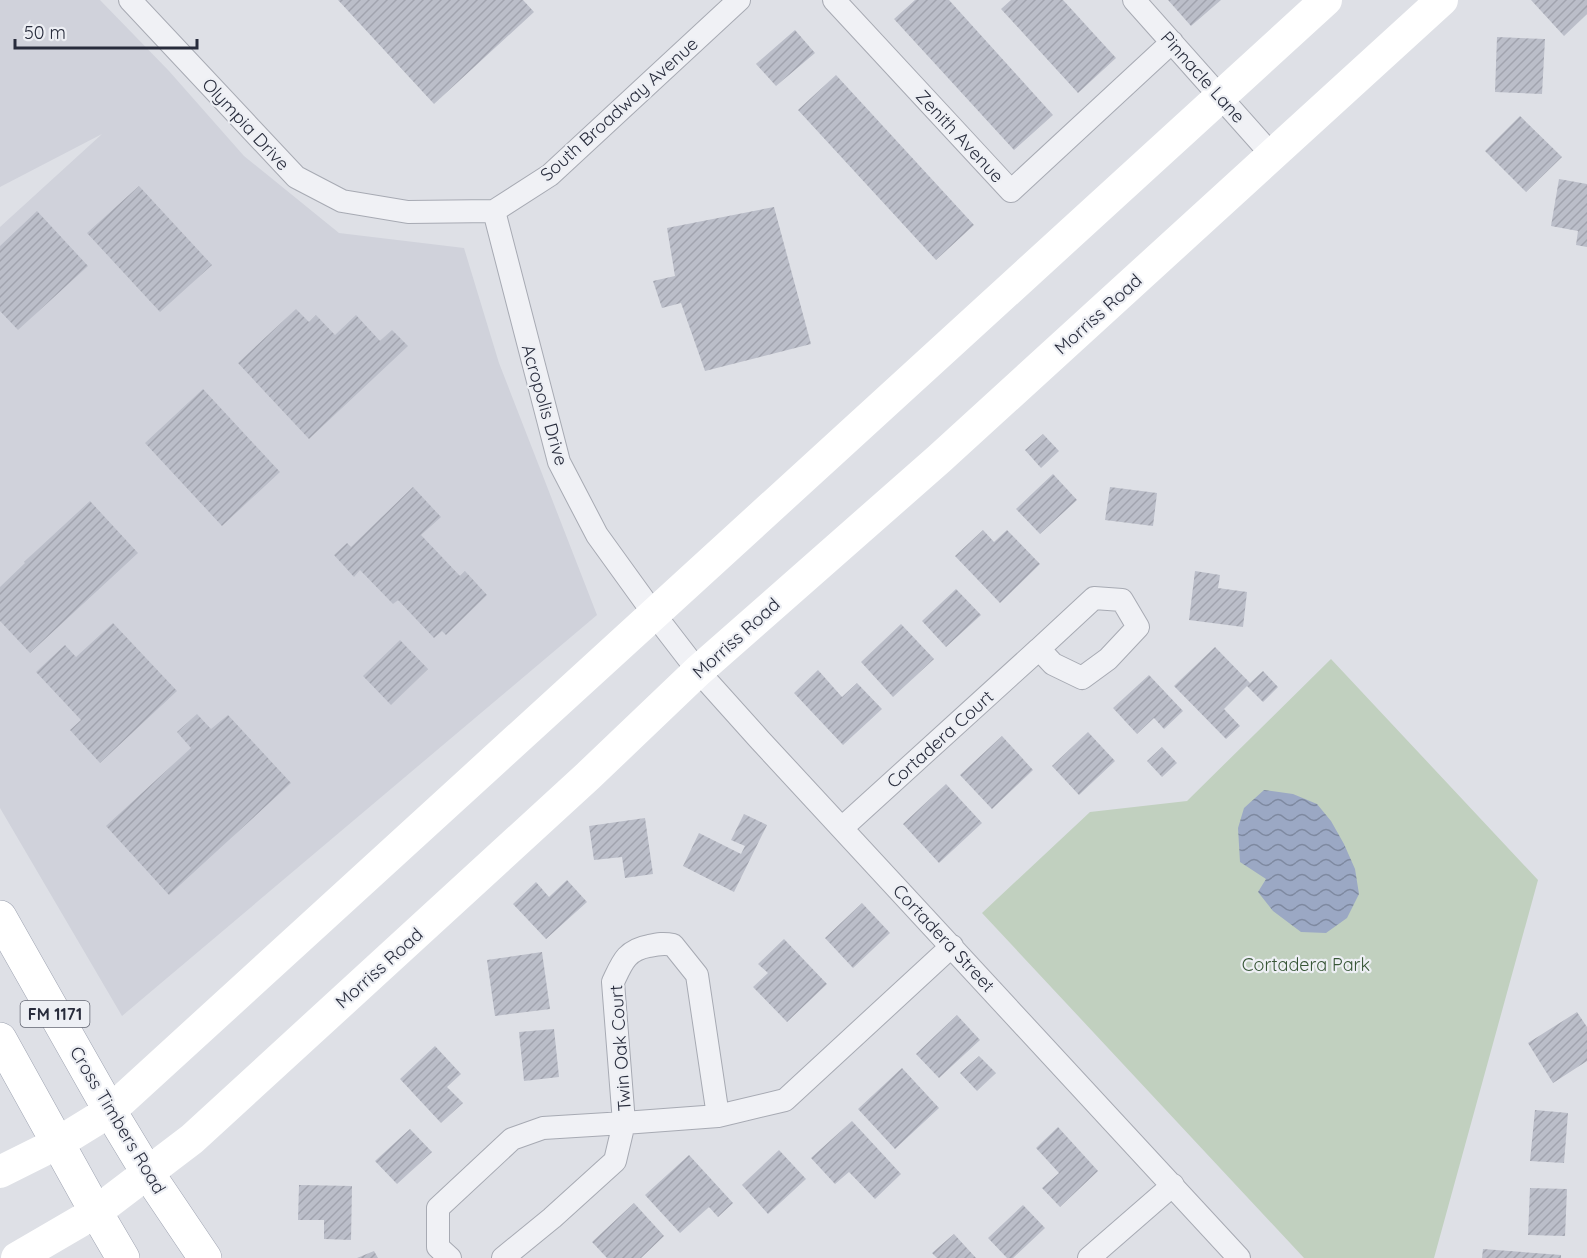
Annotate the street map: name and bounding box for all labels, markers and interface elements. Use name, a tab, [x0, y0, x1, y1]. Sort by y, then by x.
scale bar	[15, 12, 196, 50]
text: 50 m	[24, 21, 66, 44]
street label: Pinnacle Lane	[1156, 26, 1250, 128]
street label: South Broadway Avenue	[535, 32, 703, 186]
street label: Olympia Drive	[197, 73, 295, 175]
street label: Zenith Avenue	[911, 85, 1009, 187]
street label: Morriss Road	[1049, 269, 1147, 359]
street label: Acropolis Drive	[517, 342, 573, 468]
street label: Morriss Road	[687, 593, 785, 683]
street label: Cortadera Court	[882, 685, 998, 793]
street label: Cortadera Street	[888, 879, 1000, 997]
street label: Morriss Road	[330, 923, 428, 1013]
park label: Cortadera Park	[1242, 953, 1370, 976]
street label: Twin Oak Court	[604, 984, 636, 1112]
road number: FM 1171	[20, 1001, 90, 1027]
street label: Cross Timbers Road	[65, 1042, 171, 1198]

